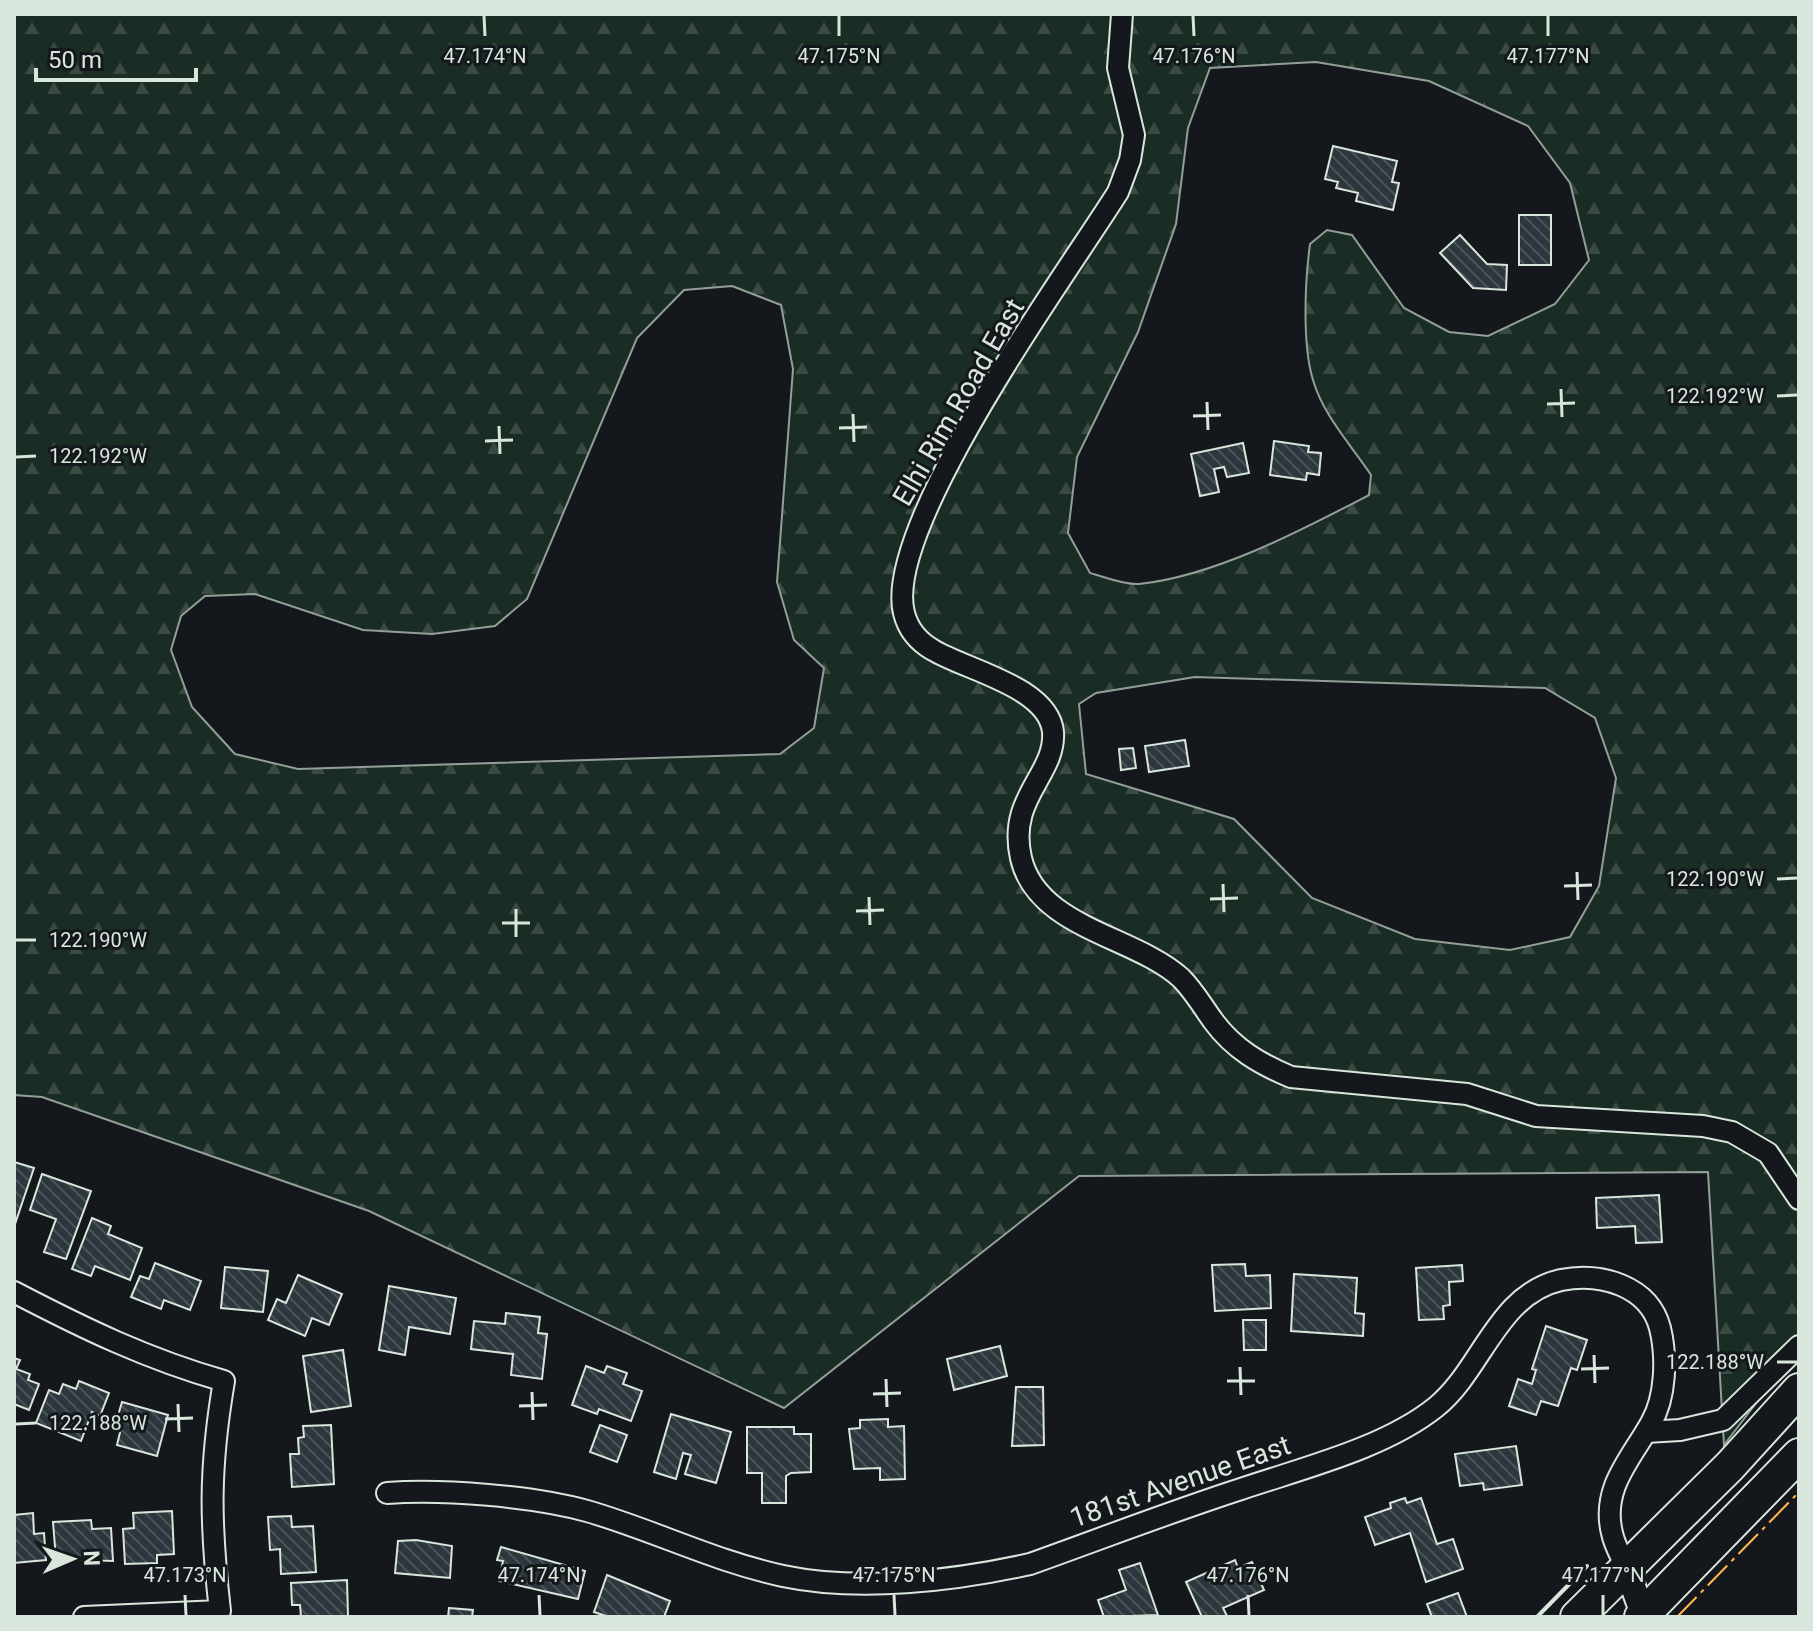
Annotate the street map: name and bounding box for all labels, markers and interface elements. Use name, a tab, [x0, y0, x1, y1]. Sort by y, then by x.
scale bar	[36, 32, 196, 82]
text: 47.174°N	[443, 44, 527, 68]
text: 47.175°N	[797, 44, 881, 68]
text: 47.176°N	[1152, 44, 1236, 68]
text: 47.177°N	[1506, 44, 1590, 68]
text: 50 m	[48, 46, 102, 74]
street label: Elhi Rim Road East	[886, 293, 1031, 512]
text: 122.192°W	[1666, 384, 1764, 408]
text: 122.192°W	[49, 444, 147, 468]
text: 122.190°W	[1666, 867, 1764, 891]
text: 122.190°W	[49, 928, 147, 952]
text: 122.188°W	[1666, 1350, 1764, 1374]
text: 122.188°W	[49, 1411, 147, 1435]
street label: 181st Avenue East	[1066, 1428, 1295, 1535]
north arrow	[32, 1519, 112, 1599]
text: N	[79, 1550, 104, 1567]
text: 47.173°N	[143, 1563, 227, 1587]
text: 47.174°N	[497, 1563, 581, 1587]
text: 47.175°N	[852, 1563, 936, 1587]
text: 47.176°N	[1206, 1563, 1290, 1587]
text: 47.177°N	[1561, 1563, 1645, 1587]

